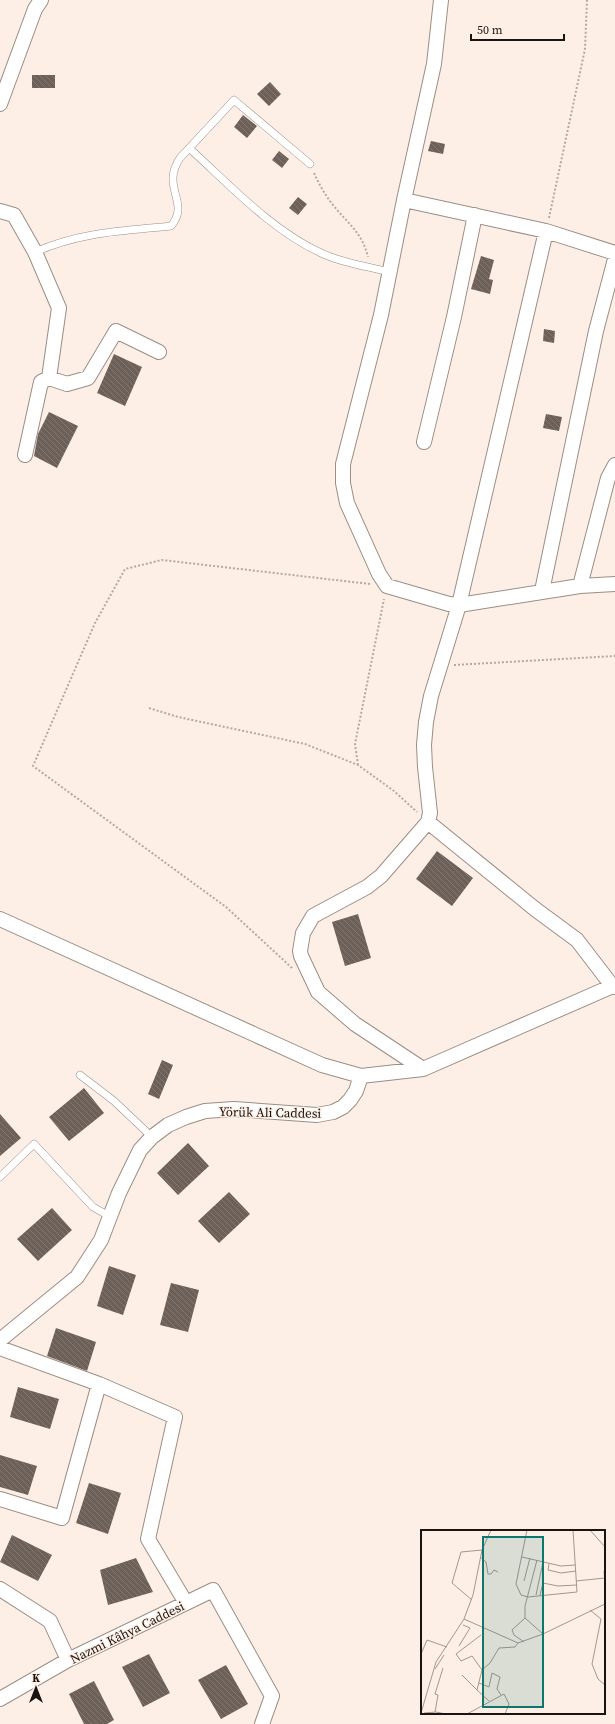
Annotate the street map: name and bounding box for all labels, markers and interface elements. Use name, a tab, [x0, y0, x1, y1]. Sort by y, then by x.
scale bar	[471, 16, 564, 42]
text: 50 m	[477, 22, 503, 38]
street label: Yörük Ali Caddesi	[219, 1103, 322, 1122]
inset map	[421, 1530, 605, 1714]
street label: Nazmi Kâhya Caddesi	[67, 1597, 187, 1667]
north arrow	[16, 1668, 56, 1708]
text: K	[32, 1671, 40, 1686]

